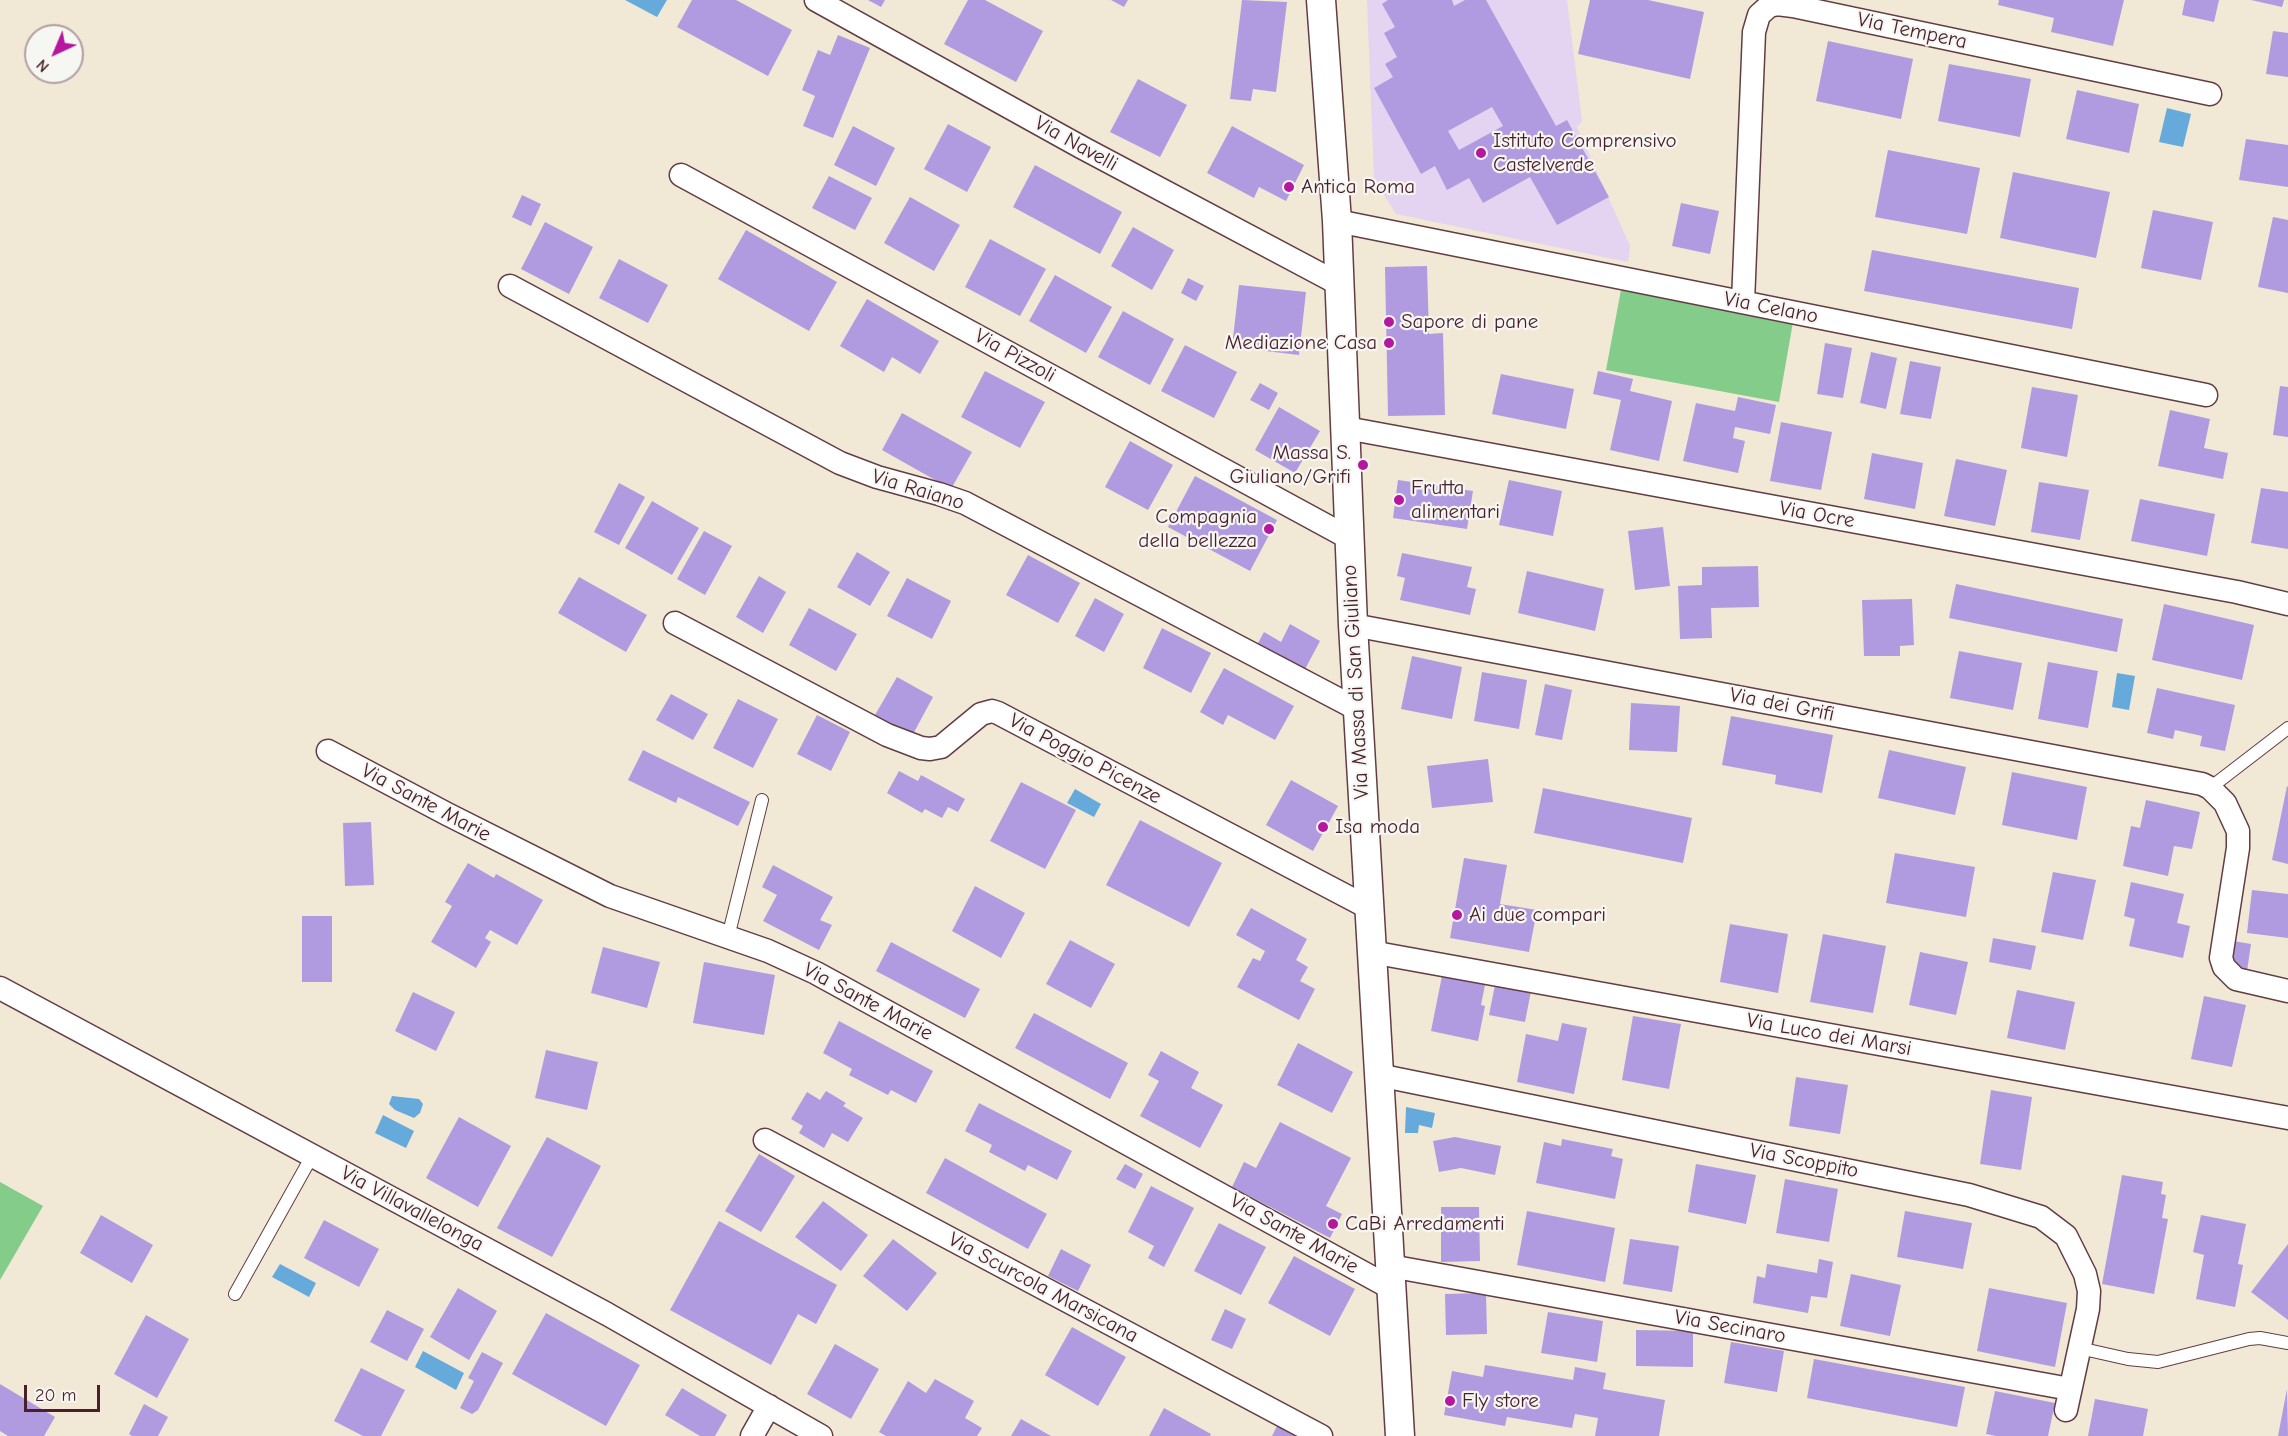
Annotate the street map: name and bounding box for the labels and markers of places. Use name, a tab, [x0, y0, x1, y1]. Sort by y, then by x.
place label: Istituto Comprensivo Castelverde	[1493, 128, 1677, 178]
marker: Istituto Comprensivo Castelverde	[1474, 146, 1488, 160]
place label: Antica Roma	[1301, 174, 1415, 200]
marker: Antica Roma	[1282, 180, 1296, 194]
place label: Sapore di pane	[1401, 309, 1538, 335]
marker: Sapore di pane	[1382, 315, 1396, 329]
place label: Mediazione Casa	[1225, 330, 1377, 356]
marker: Mediazione Casa	[1382, 336, 1396, 350]
place label: Massa S. Giuliano/Grifi	[1230, 440, 1351, 490]
marker: Massa S. Giuliano/Grifi	[1356, 458, 1370, 472]
place label: Frutta alimentari	[1411, 475, 1500, 525]
marker: Frutta alimentari	[1392, 493, 1406, 507]
place label: Compagnia della bellezza	[1138, 504, 1257, 554]
marker: Compagnia della bellezza	[1262, 522, 1276, 536]
place label: Isa moda	[1335, 814, 1420, 840]
marker: Isa moda	[1316, 820, 1330, 834]
place label: Ai due compari	[1469, 902, 1606, 928]
marker: Ai due compari	[1450, 908, 1464, 922]
place label: CaBi Arredamenti	[1345, 1211, 1505, 1237]
marker: CaBi Arredamenti	[1326, 1217, 1340, 1231]
place label: Fly store	[1462, 1388, 1539, 1414]
marker: Fly store	[1443, 1394, 1457, 1408]

